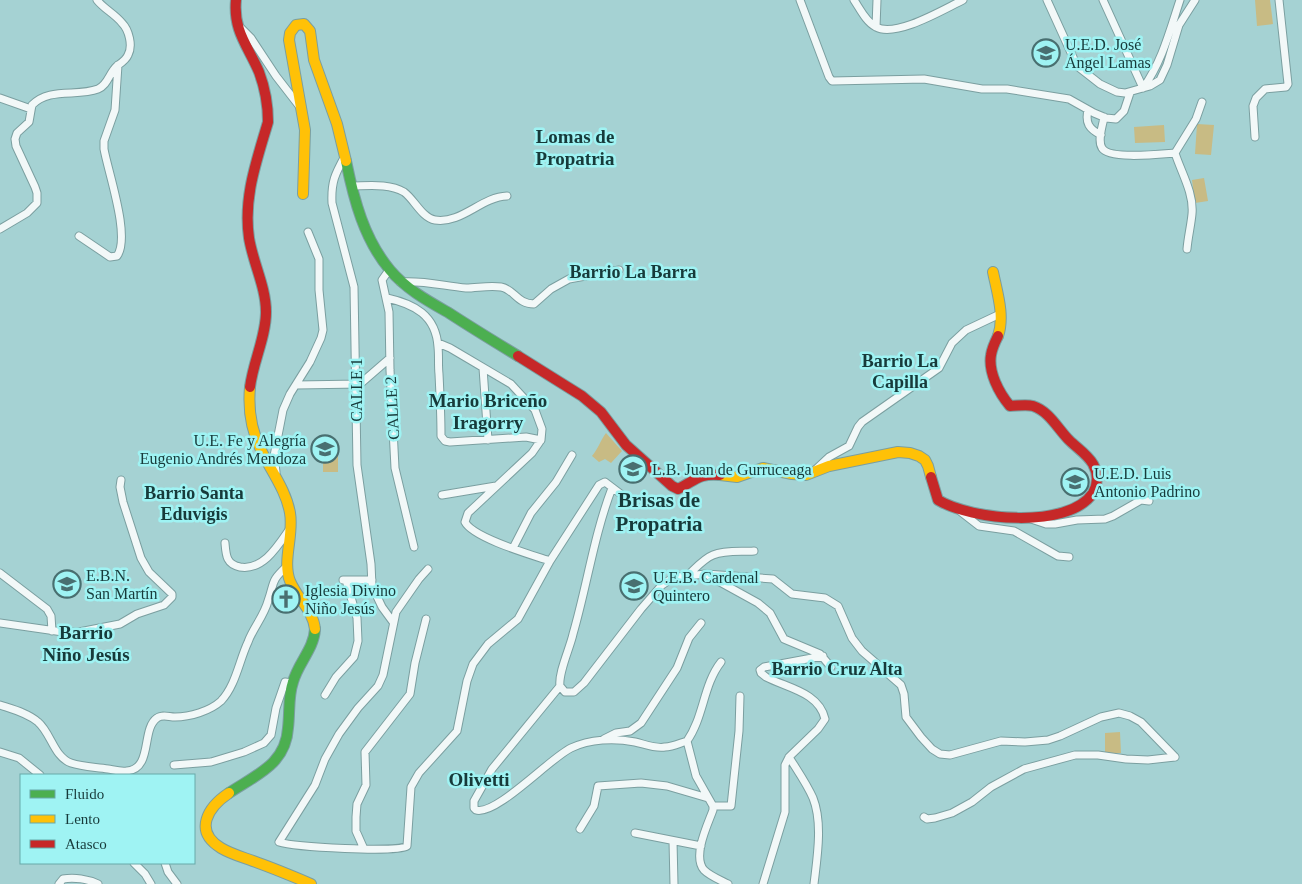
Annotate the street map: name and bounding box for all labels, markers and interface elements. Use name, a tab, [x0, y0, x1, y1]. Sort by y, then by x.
place label: U.E.D. José Ángel Lamas	[1065, 36, 1151, 72]
school or university icon: U.E.D. José Ángel Lamas	[1031, 38, 1061, 68]
district label: Lomas de Propatria	[536, 126, 615, 169]
district label: Barrio La Barra	[570, 262, 696, 282]
district label: Barrio La Capilla	[862, 351, 938, 392]
street label: CALLE 1	[348, 358, 365, 422]
street label: CALLE 2	[382, 376, 402, 440]
district label: Mario Briceño Iragorry	[429, 390, 547, 433]
place label: U.E. Fe y Alegría Eugenio Andrés Mendoza	[140, 432, 306, 468]
school or university icon: U.E. Fe y Alegría Eugenio Andrés Mendoza	[310, 434, 340, 464]
school or university icon: L.B. Juan de Gurruceaga	[618, 454, 648, 484]
place label: L.B. Juan de Gurruceaga	[652, 461, 812, 479]
place label: U.E.D. Luis Antonio Padrino	[1094, 465, 1200, 500]
school or university icon: U.E.D. Luis Antonio Padrino	[1060, 467, 1090, 497]
district label: Barrio Santa Eduvigis	[144, 483, 244, 524]
district label: Brisas de Propatria	[615, 488, 703, 536]
place label: E.B.N. San Martín	[86, 567, 158, 602]
school or university icon: E.B.N. San Martín	[52, 569, 82, 599]
place label: U.E.B. Cardenal Quintero	[653, 569, 759, 604]
school or university icon: U.E.B. Cardenal Quintero	[619, 571, 649, 601]
place label: Iglesia Divino Niño Jesús	[305, 582, 396, 617]
church icon: Iglesia Divino Niño Jesús	[271, 584, 301, 614]
district label: Barrio Niño Jesús	[42, 622, 130, 665]
district label: Barrio Cruz Alta	[772, 659, 902, 679]
district label: Olivetti	[448, 769, 510, 790]
legend	[20, 774, 195, 864]
text: Fluido	[65, 786, 104, 802]
text: Lento	[65, 811, 100, 827]
text: Atasco	[65, 836, 107, 852]

